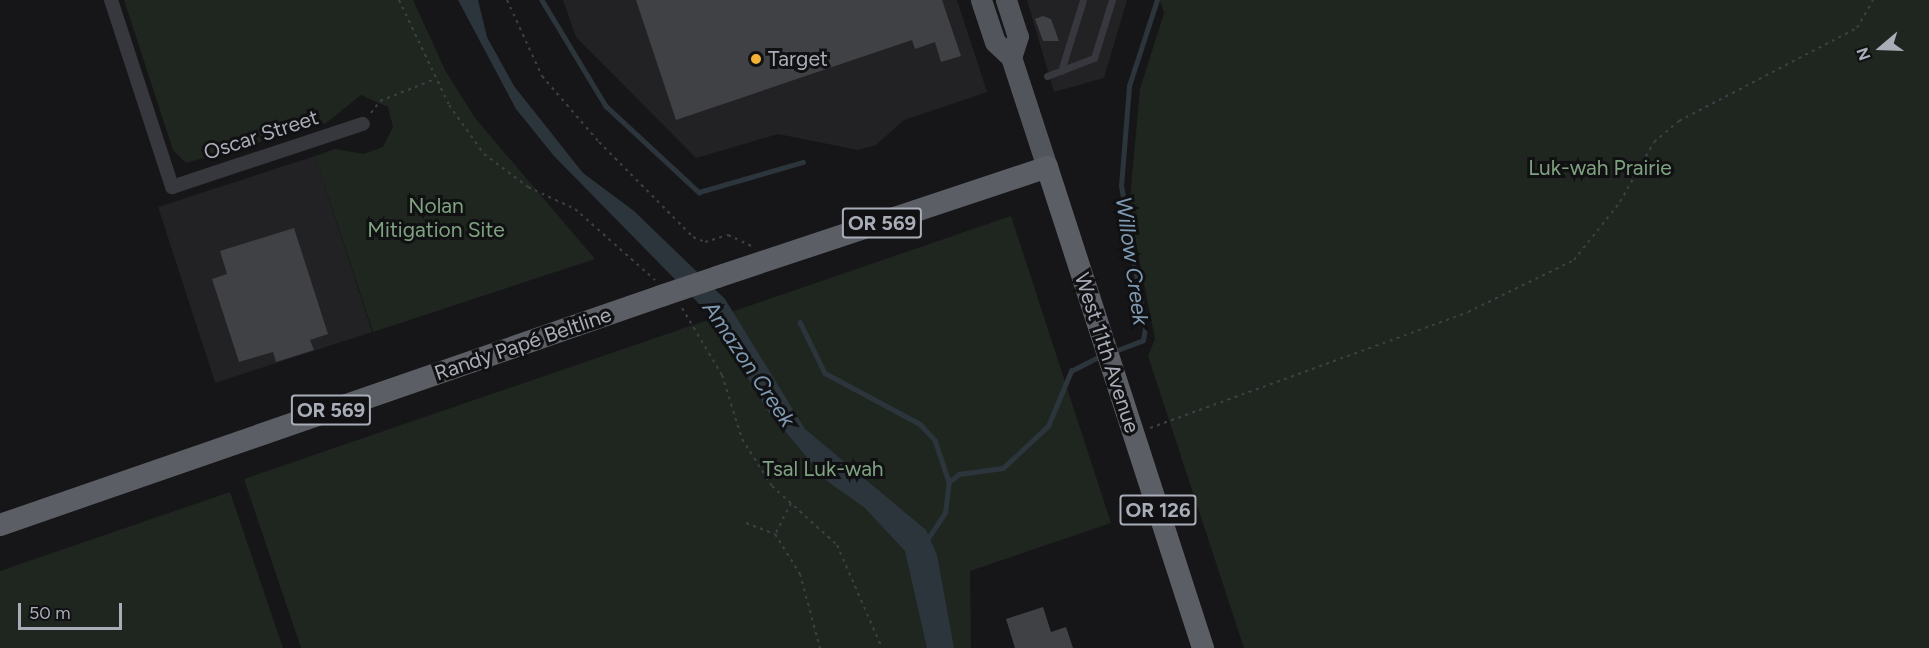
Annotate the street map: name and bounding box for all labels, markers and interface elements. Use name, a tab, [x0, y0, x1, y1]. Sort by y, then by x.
north arrow	[1851, 18, 1911, 78]
text: N	[1853, 45, 1875, 63]
place label: Target	[768, 46, 828, 72]
marker: Target	[749, 52, 763, 66]
street label: Oscar Street	[200, 105, 322, 165]
park label: Luk-wah Prairie	[1528, 155, 1672, 181]
park label: Nolan Mitigation Site	[367, 193, 505, 243]
water label: Willow Creek	[1110, 195, 1154, 327]
road number: OR 569	[842, 206, 922, 240]
street label: West 11th Avenue	[1069, 270, 1145, 436]
water label: Amazon Creek	[697, 296, 801, 432]
street label: Randy Papé Beltline	[431, 302, 615, 386]
road number: OR 569	[290, 393, 372, 427]
park label: Tsal Luk-wah	[762, 456, 884, 482]
road number: OR 126	[1119, 493, 1197, 527]
scale bar	[21, 591, 124, 629]
text: 50 m	[29, 602, 71, 624]

